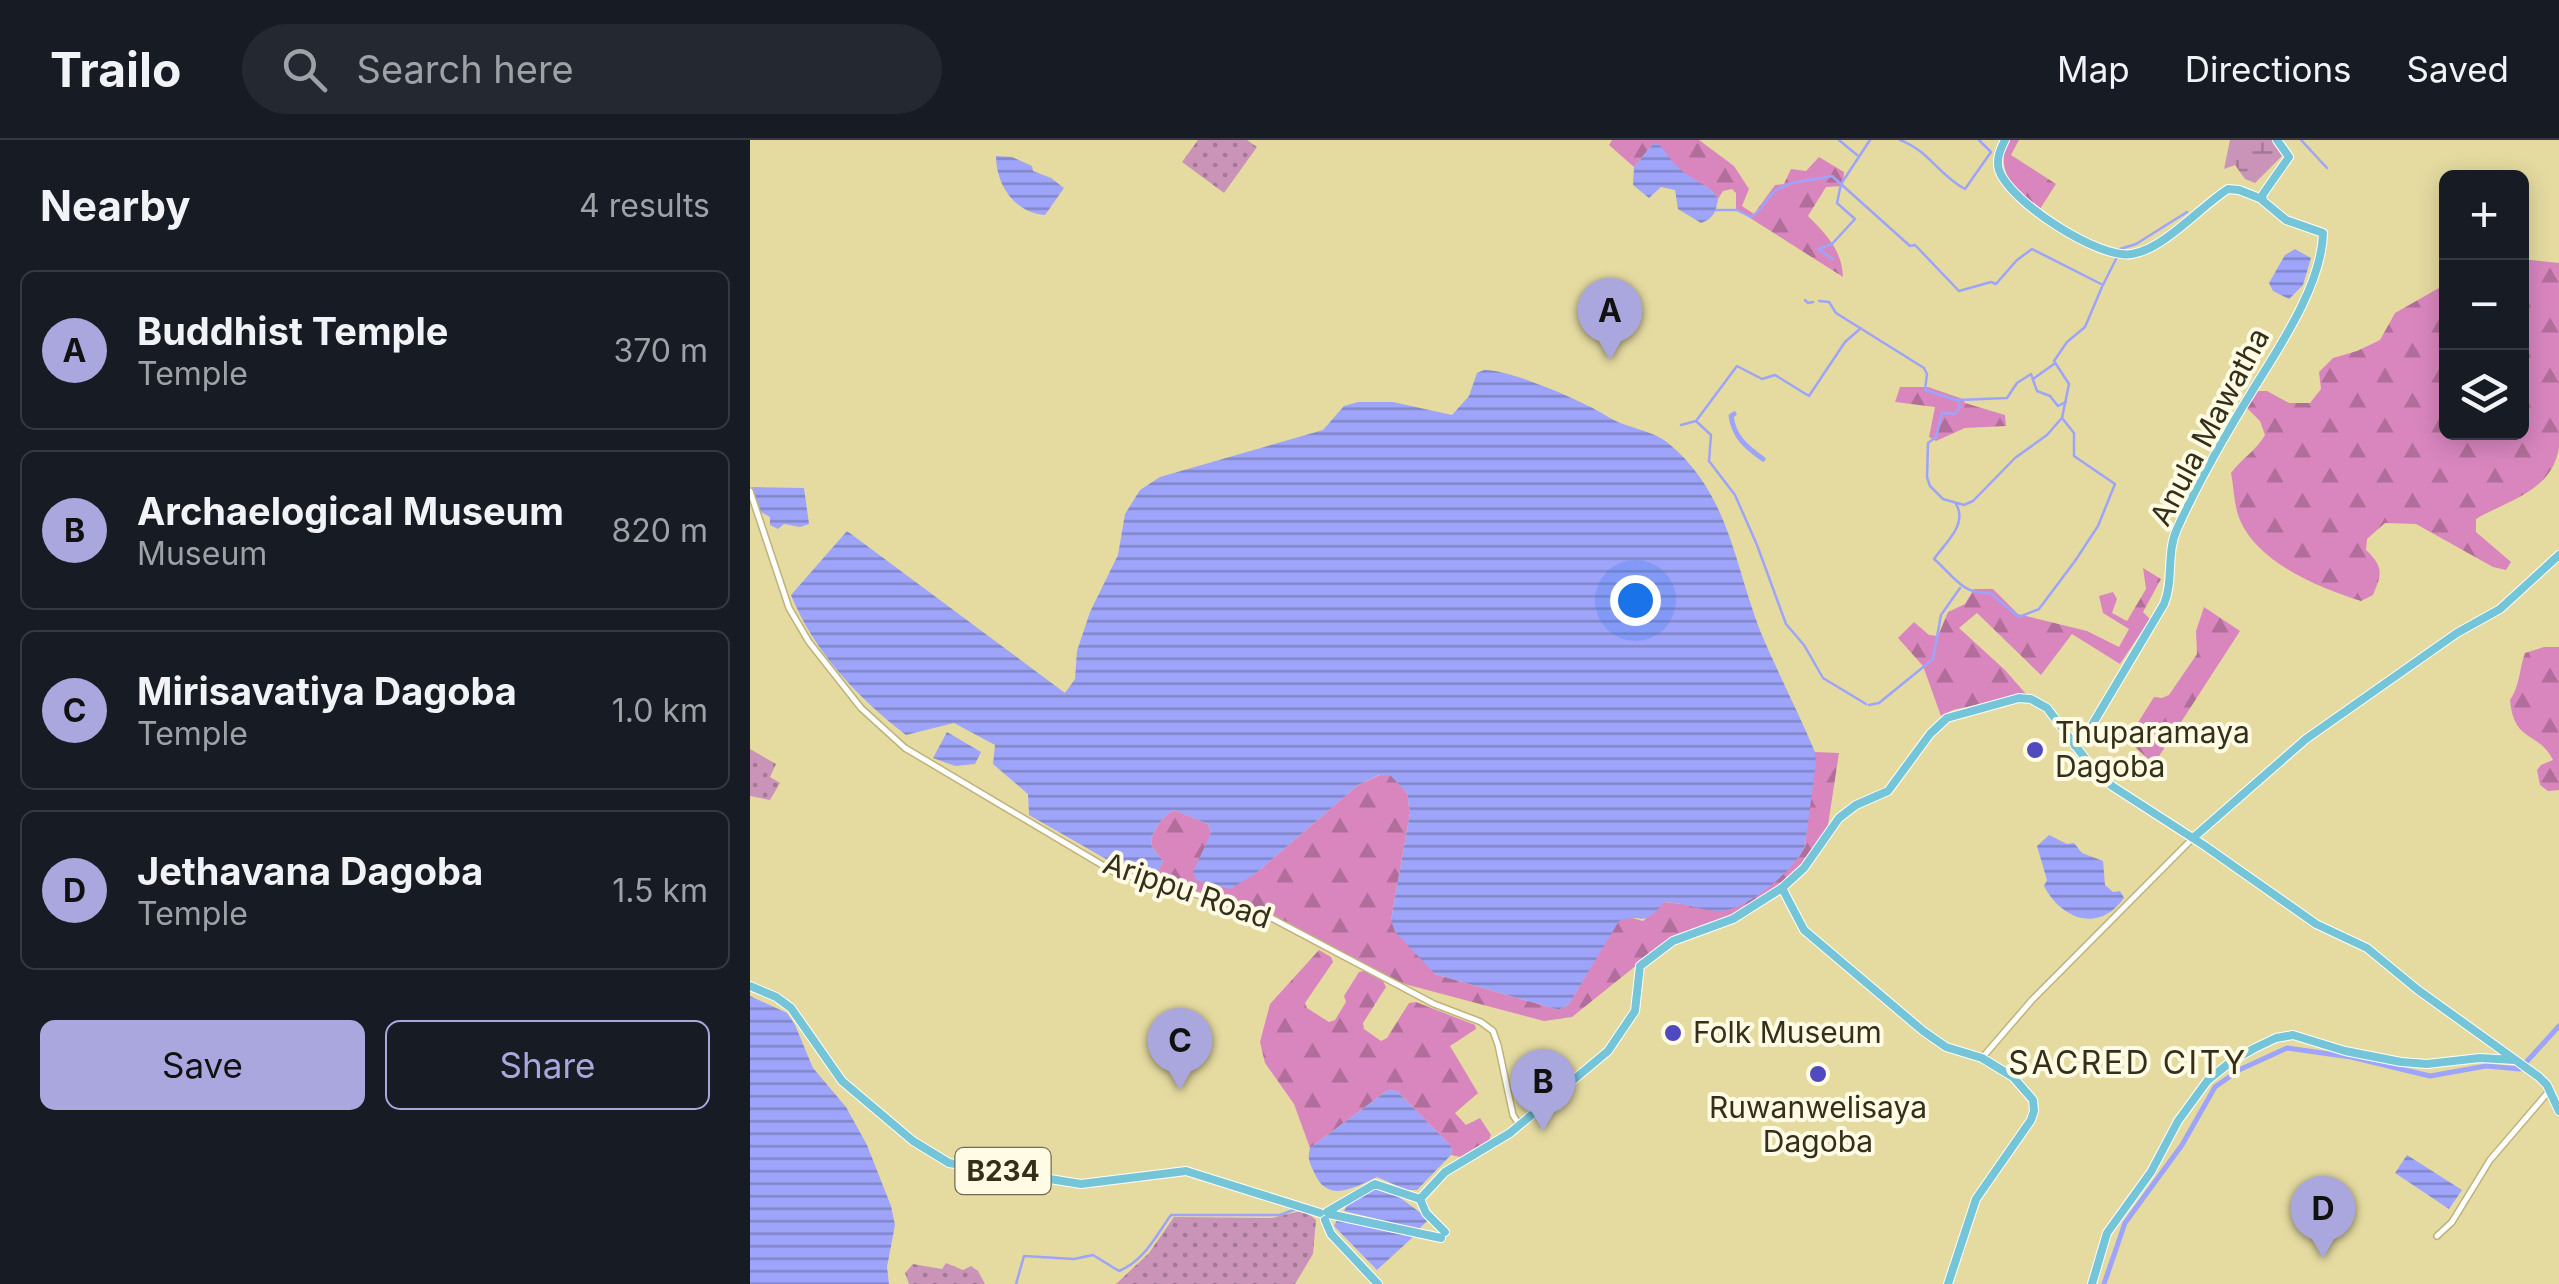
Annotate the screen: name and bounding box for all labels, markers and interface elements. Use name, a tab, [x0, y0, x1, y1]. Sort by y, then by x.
search box	[242, 24, 942, 114]
text: Trailo	[50, 40, 182, 99]
icon: search	[277, 42, 332, 97]
text: Search here	[357, 46, 574, 92]
text: Map	[2057, 48, 2130, 90]
text: Directions	[2185, 48, 2352, 90]
text: Saved	[2407, 48, 2509, 90]
map controls	[2439, 170, 2529, 440]
button: +	[2439, 170, 2529, 260]
text: Nearby	[40, 180, 191, 231]
text: 4 results	[579, 186, 710, 225]
button: −	[2439, 260, 2529, 350]
pin: A	[1578, 278, 1642, 360]
text: Buddhist Temple	[137, 308, 448, 354]
street label: Anula Mawatha	[2142, 322, 2276, 531]
text: A	[63, 331, 86, 370]
text: 370 m	[613, 331, 708, 370]
button: layers	[2439, 350, 2529, 440]
text: Temple	[137, 354, 248, 393]
text: Archaelogical Museum	[137, 488, 564, 534]
text: B	[64, 511, 85, 550]
text: 820 m	[611, 511, 708, 550]
text: Museum	[137, 534, 267, 573]
your location	[1610, 575, 1661, 626]
text: Mirisavatiya Dagoba	[137, 668, 517, 714]
text: C	[63, 691, 86, 730]
text: 1.0 km	[612, 691, 708, 730]
text: Temple	[137, 714, 248, 753]
place label: Thuparamaya Dagoba	[2055, 714, 2250, 784]
marker: Thuparamaya Dagoba	[2024, 739, 2046, 761]
street label: Arippu Road	[1099, 845, 1276, 936]
text: Jethavana Dagoba	[137, 848, 483, 894]
text: D	[63, 871, 86, 910]
text: 1.5 km	[612, 871, 708, 910]
text: Temple	[137, 894, 248, 933]
pin: C	[1148, 1008, 1212, 1090]
place label: Folk Museum	[1693, 1014, 1882, 1050]
button: Save	[40, 1020, 365, 1110]
button: Share	[385, 1020, 710, 1110]
marker: Folk Museum	[1662, 1022, 1684, 1044]
district label: SACRED CITY	[2008, 1043, 2248, 1082]
pin: B	[1510, 1048, 1576, 1131]
marker: Ruwanwelisaya Dagoba	[1807, 1063, 1829, 1085]
place label: Ruwanwelisaya Dagoba	[1709, 1089, 1927, 1159]
road number: B234	[956, 1148, 1050, 1194]
pin: D	[2290, 1176, 2356, 1258]

